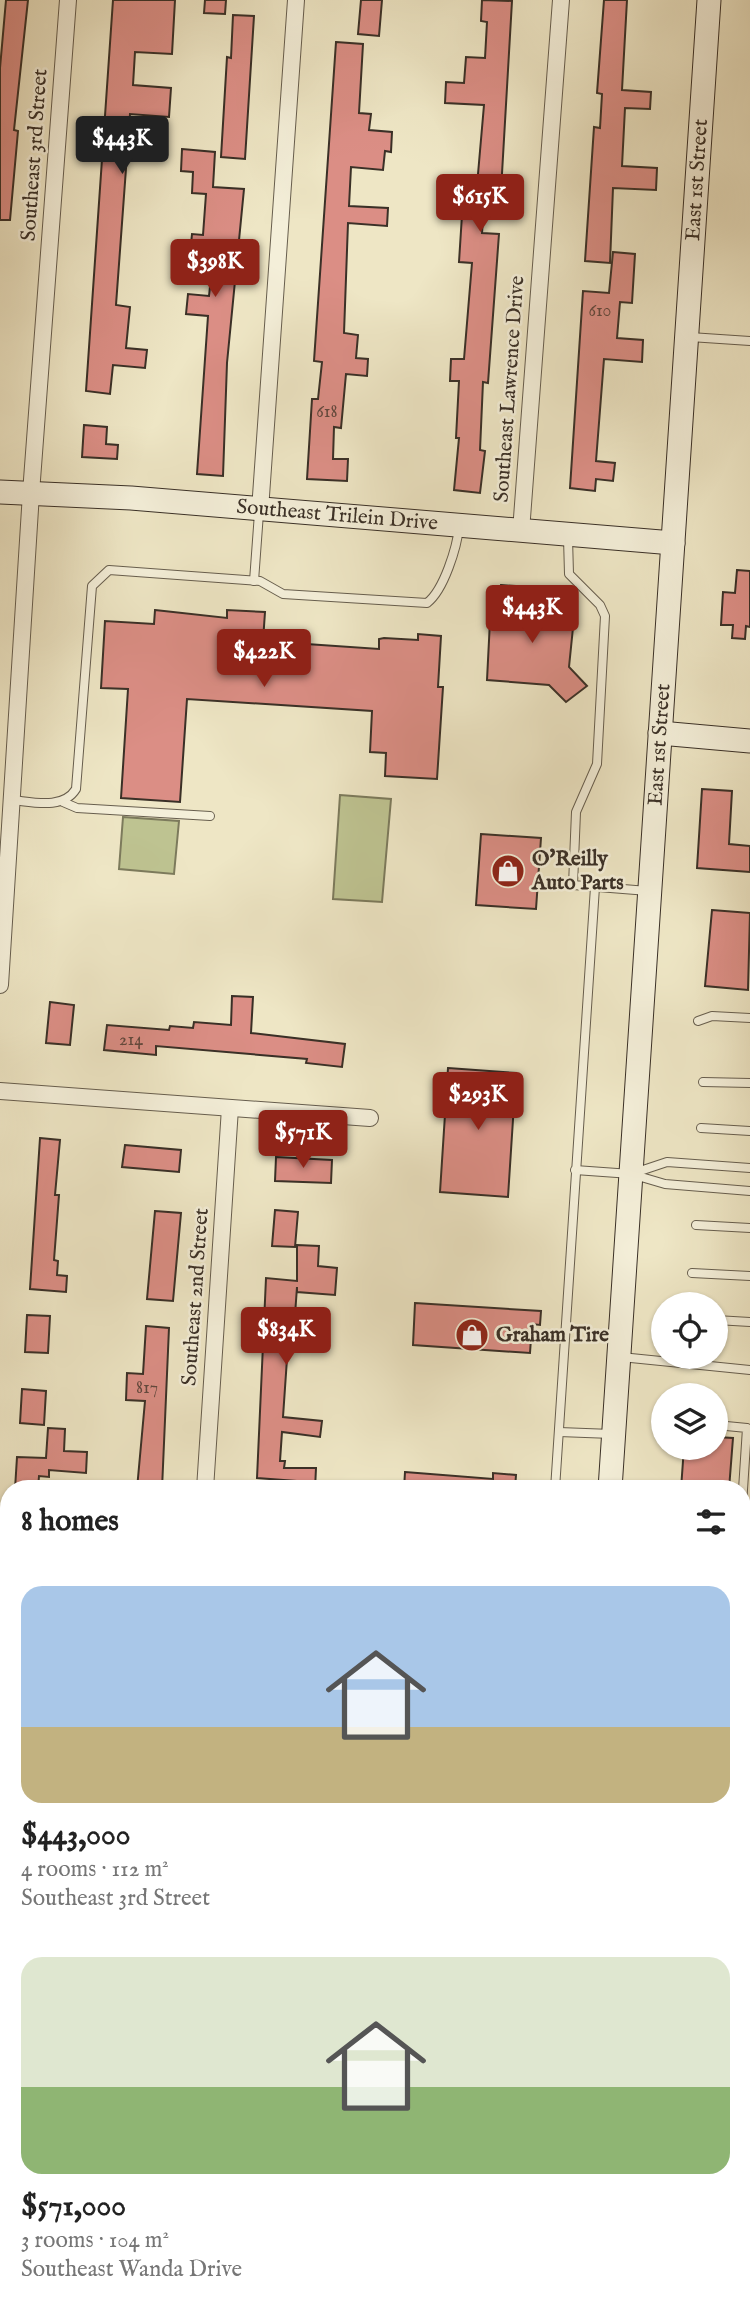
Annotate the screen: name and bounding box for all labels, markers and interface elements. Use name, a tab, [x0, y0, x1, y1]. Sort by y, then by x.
street label: Southeast 3rd Street	[16, 68, 54, 242]
pin: $443K	[73, 116, 171, 176]
street label: East 1st Street	[680, 118, 715, 242]
text: $443K	[92, 124, 152, 153]
pin: $615K	[431, 174, 529, 234]
text: $615K	[452, 182, 508, 211]
pin: $398K	[166, 240, 264, 299]
text: $398K	[186, 247, 244, 276]
street label: Southeast Lawrence Drive	[489, 274, 531, 503]
house number: 610	[589, 300, 611, 323]
house number: 618	[316, 401, 338, 424]
street label: Southeast Trilein Drive	[235, 493, 439, 537]
pin: $443K	[483, 586, 581, 645]
text: $443K	[502, 593, 562, 622]
pin: $422K	[215, 630, 313, 689]
text: $422K	[233, 637, 295, 666]
street label: East 1st Street	[642, 683, 677, 806]
place label: O'Reilly Auto Parts	[531, 846, 624, 897]
shop icon: O'Reilly Auto Parts	[489, 852, 527, 890]
house number: 214	[119, 1029, 143, 1052]
pin: $293K	[429, 1072, 527, 1132]
text: $293K	[449, 1080, 507, 1109]
pin: $571K	[254, 1110, 352, 1170]
text: $571K	[274, 1118, 332, 1147]
street label: Southeast 2nd Street	[176, 1207, 216, 1387]
map controls	[651, 1292, 728, 1460]
button: locate	[651, 1292, 728, 1369]
pin: $834K	[237, 1308, 335, 1367]
text: $834K	[257, 1315, 315, 1344]
shop icon: Graham Tire	[453, 1316, 491, 1354]
place label: Graham Tire	[496, 1322, 609, 1349]
house number: 817	[136, 1377, 158, 1400]
button: layers	[651, 1383, 728, 1460]
text: 8 homes	[21, 1503, 119, 1541]
icon: filters	[692, 1503, 730, 1541]
icon: home	[313, 1632, 439, 1758]
text: $443,000	[21, 1817, 130, 1855]
text: 4 rooms · 112 m²	[21, 1855, 169, 1884]
text: Southeast 3rd Street	[21, 1884, 210, 1913]
icon: home	[313, 2003, 439, 2129]
text: $571,000	[21, 2188, 126, 2226]
text: 3 rooms · 104 m²	[21, 2226, 169, 2255]
text: Southeast Wanda Drive	[21, 2255, 242, 2284]

